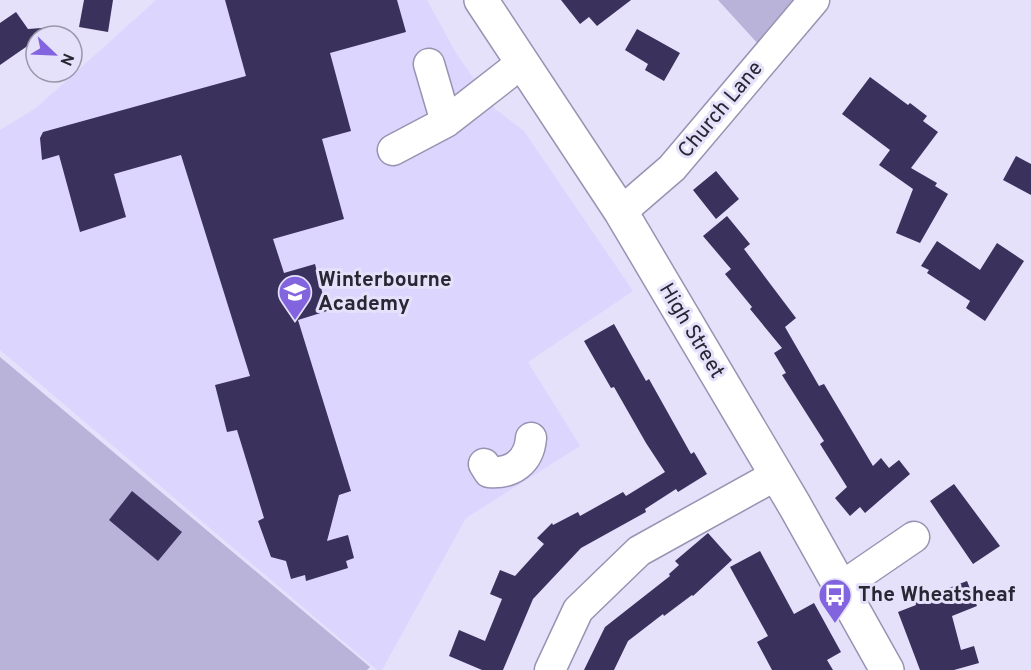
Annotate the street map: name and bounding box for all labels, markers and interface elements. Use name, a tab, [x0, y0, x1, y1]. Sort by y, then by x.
north arrow	[24, 24, 84, 84]
text: N	[55, 50, 77, 68]
street label: Church Lane	[672, 56, 770, 164]
place label: Winterbourne Academy	[318, 267, 452, 318]
school or university icon: Winterbourne Academy	[277, 274, 313, 321]
street label: High Street	[652, 278, 730, 384]
bus stop icon: The Wheatsheaf	[817, 577, 853, 624]
place label: The Wheatsheaf	[858, 582, 1016, 609]

